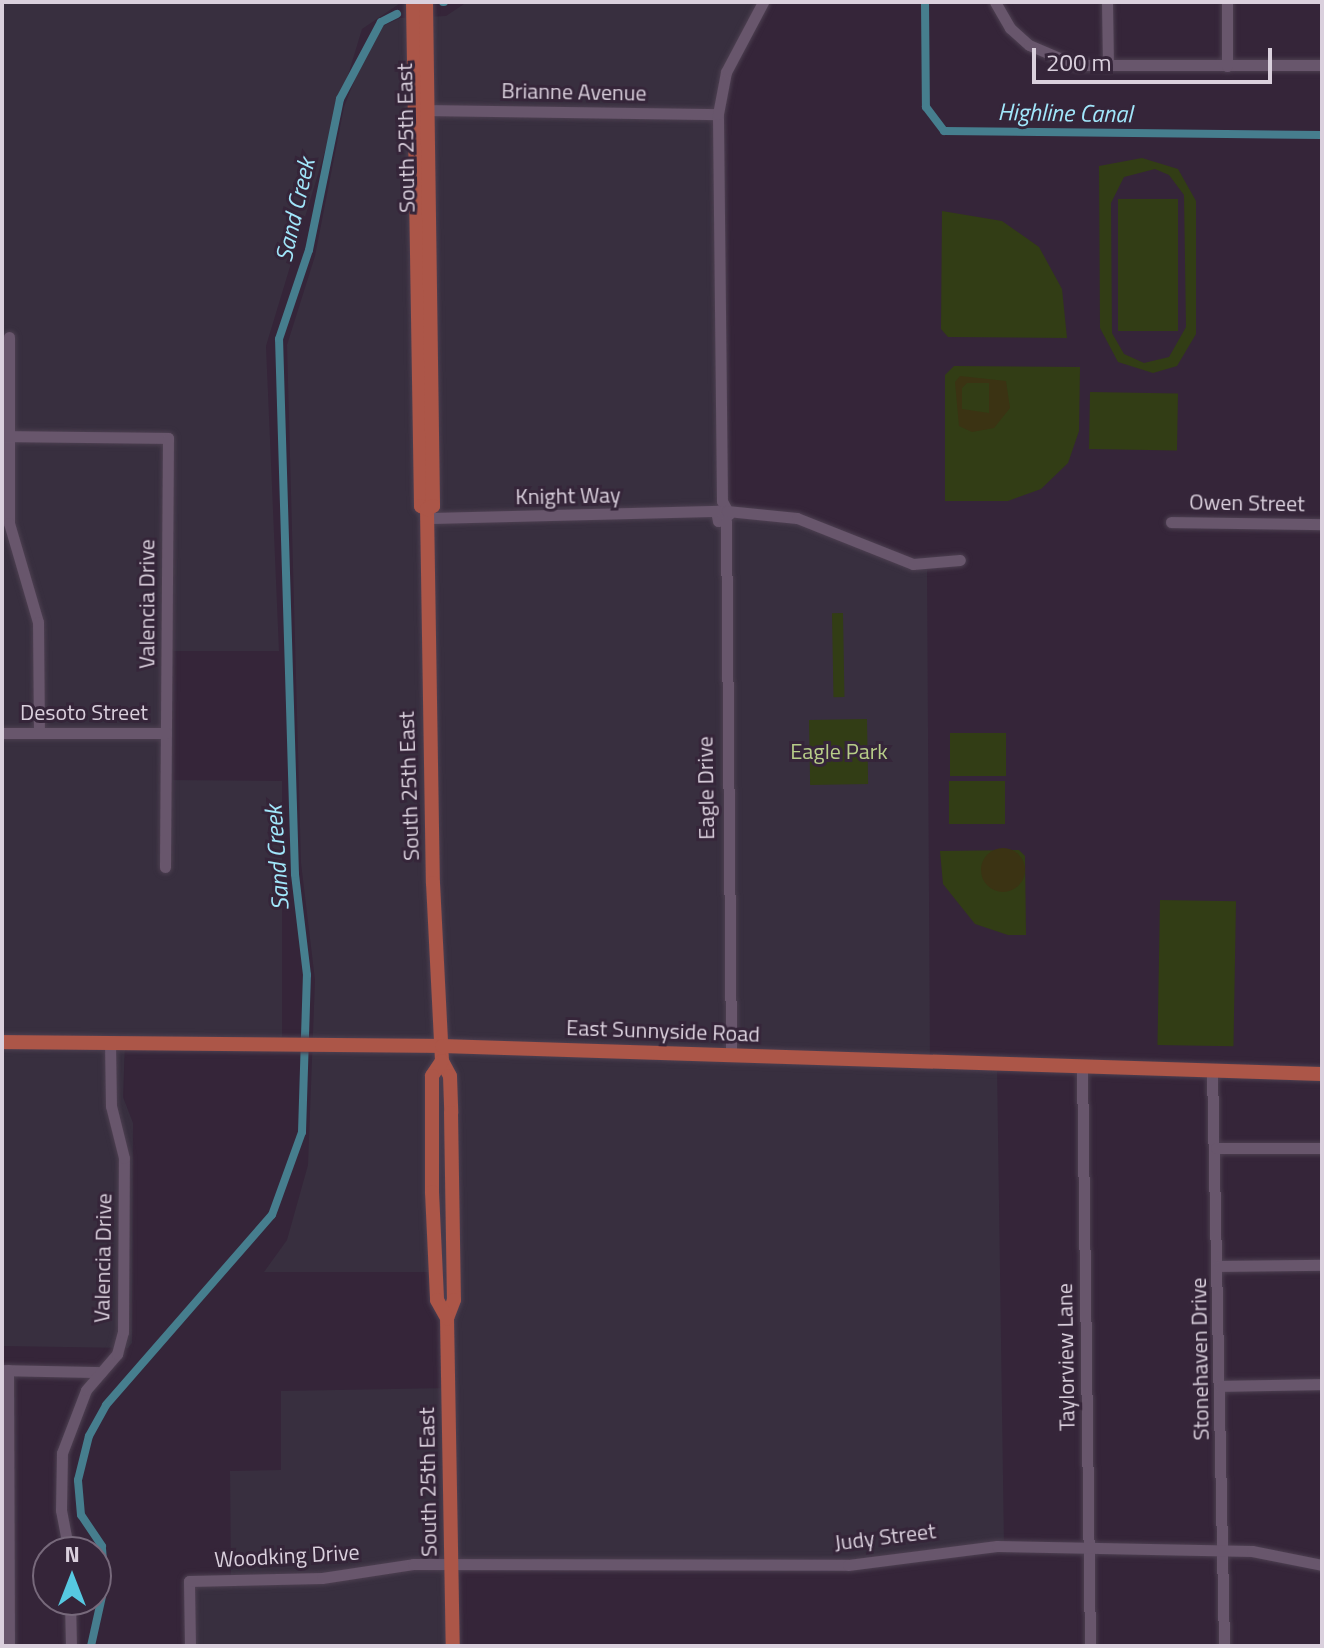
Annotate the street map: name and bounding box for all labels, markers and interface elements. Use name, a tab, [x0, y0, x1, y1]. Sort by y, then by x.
scale bar	[1036, 32, 1276, 82]
text: 200 m	[1046, 44, 1112, 80]
street label: South 25th East	[391, 63, 421, 213]
street label: Brianne Avenue	[501, 78, 647, 106]
water label: Highline Canal	[997, 97, 1133, 129]
water label: Sand Creek	[269, 155, 321, 265]
street label: Knight Way	[515, 482, 621, 510]
street label: Owen Street	[1189, 489, 1305, 517]
street label: Valencia Drive	[134, 539, 160, 669]
street label: Desoto Street	[20, 700, 148, 726]
street label: South 25th East	[393, 711, 425, 861]
street label: Eagle Drive	[692, 736, 720, 840]
park label: Eagle Park	[790, 739, 888, 765]
water label: Sand Creek	[259, 804, 295, 912]
street label: East Sunnyside Road	[566, 1014, 760, 1048]
street label: Valencia Drive	[89, 1193, 117, 1323]
street label: Stonehaven Drive	[1185, 1277, 1215, 1441]
street label: Taylorview Lane	[1052, 1283, 1080, 1431]
street label: South 25th East	[413, 1407, 443, 1557]
street label: Judy Street	[833, 1518, 937, 1556]
north arrow	[32, 1536, 112, 1616]
text: N	[64, 1537, 80, 1571]
street label: Woodking Drive	[214, 1539, 360, 1573]

